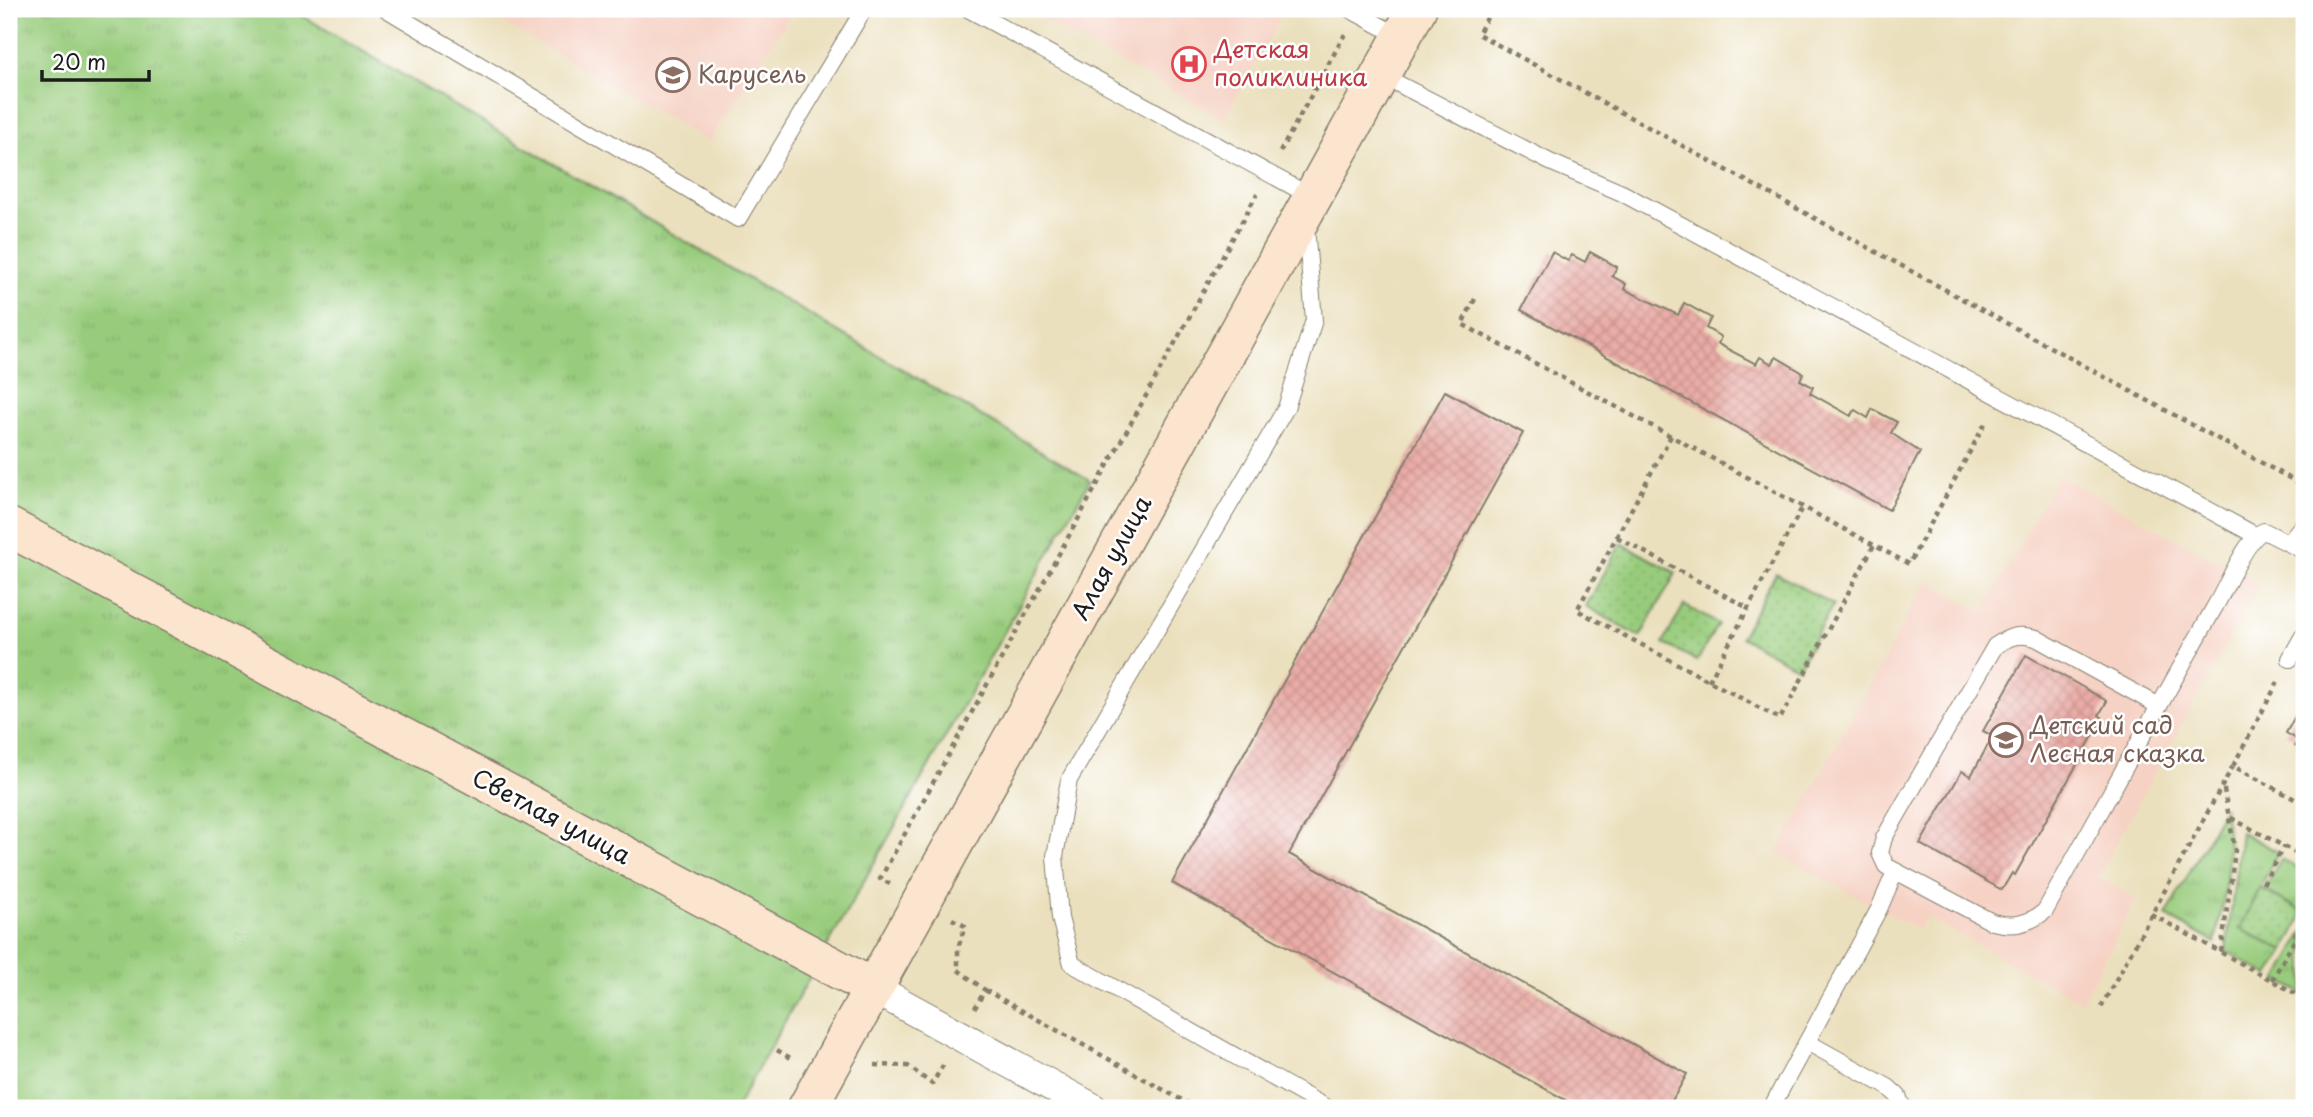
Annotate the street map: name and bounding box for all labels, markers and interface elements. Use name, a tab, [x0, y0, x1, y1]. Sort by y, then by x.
place label: Детская поликлиника	[1213, 30, 1367, 94]
scale bar	[42, 38, 149, 82]
text: 20 m	[52, 45, 106, 77]
hospital icon: Детская поликлиника	[1170, 45, 1208, 83]
place label: Карусель	[698, 55, 806, 91]
school or university icon: Карусель	[654, 56, 692, 94]
street label: Алая улица	[1061, 488, 1159, 626]
place label: Детский сад Лесная сказка	[2029, 706, 2205, 770]
school or university icon: Детский сад Лесная сказка	[1987, 721, 2025, 759]
street label: Светлая улица	[466, 758, 638, 872]

